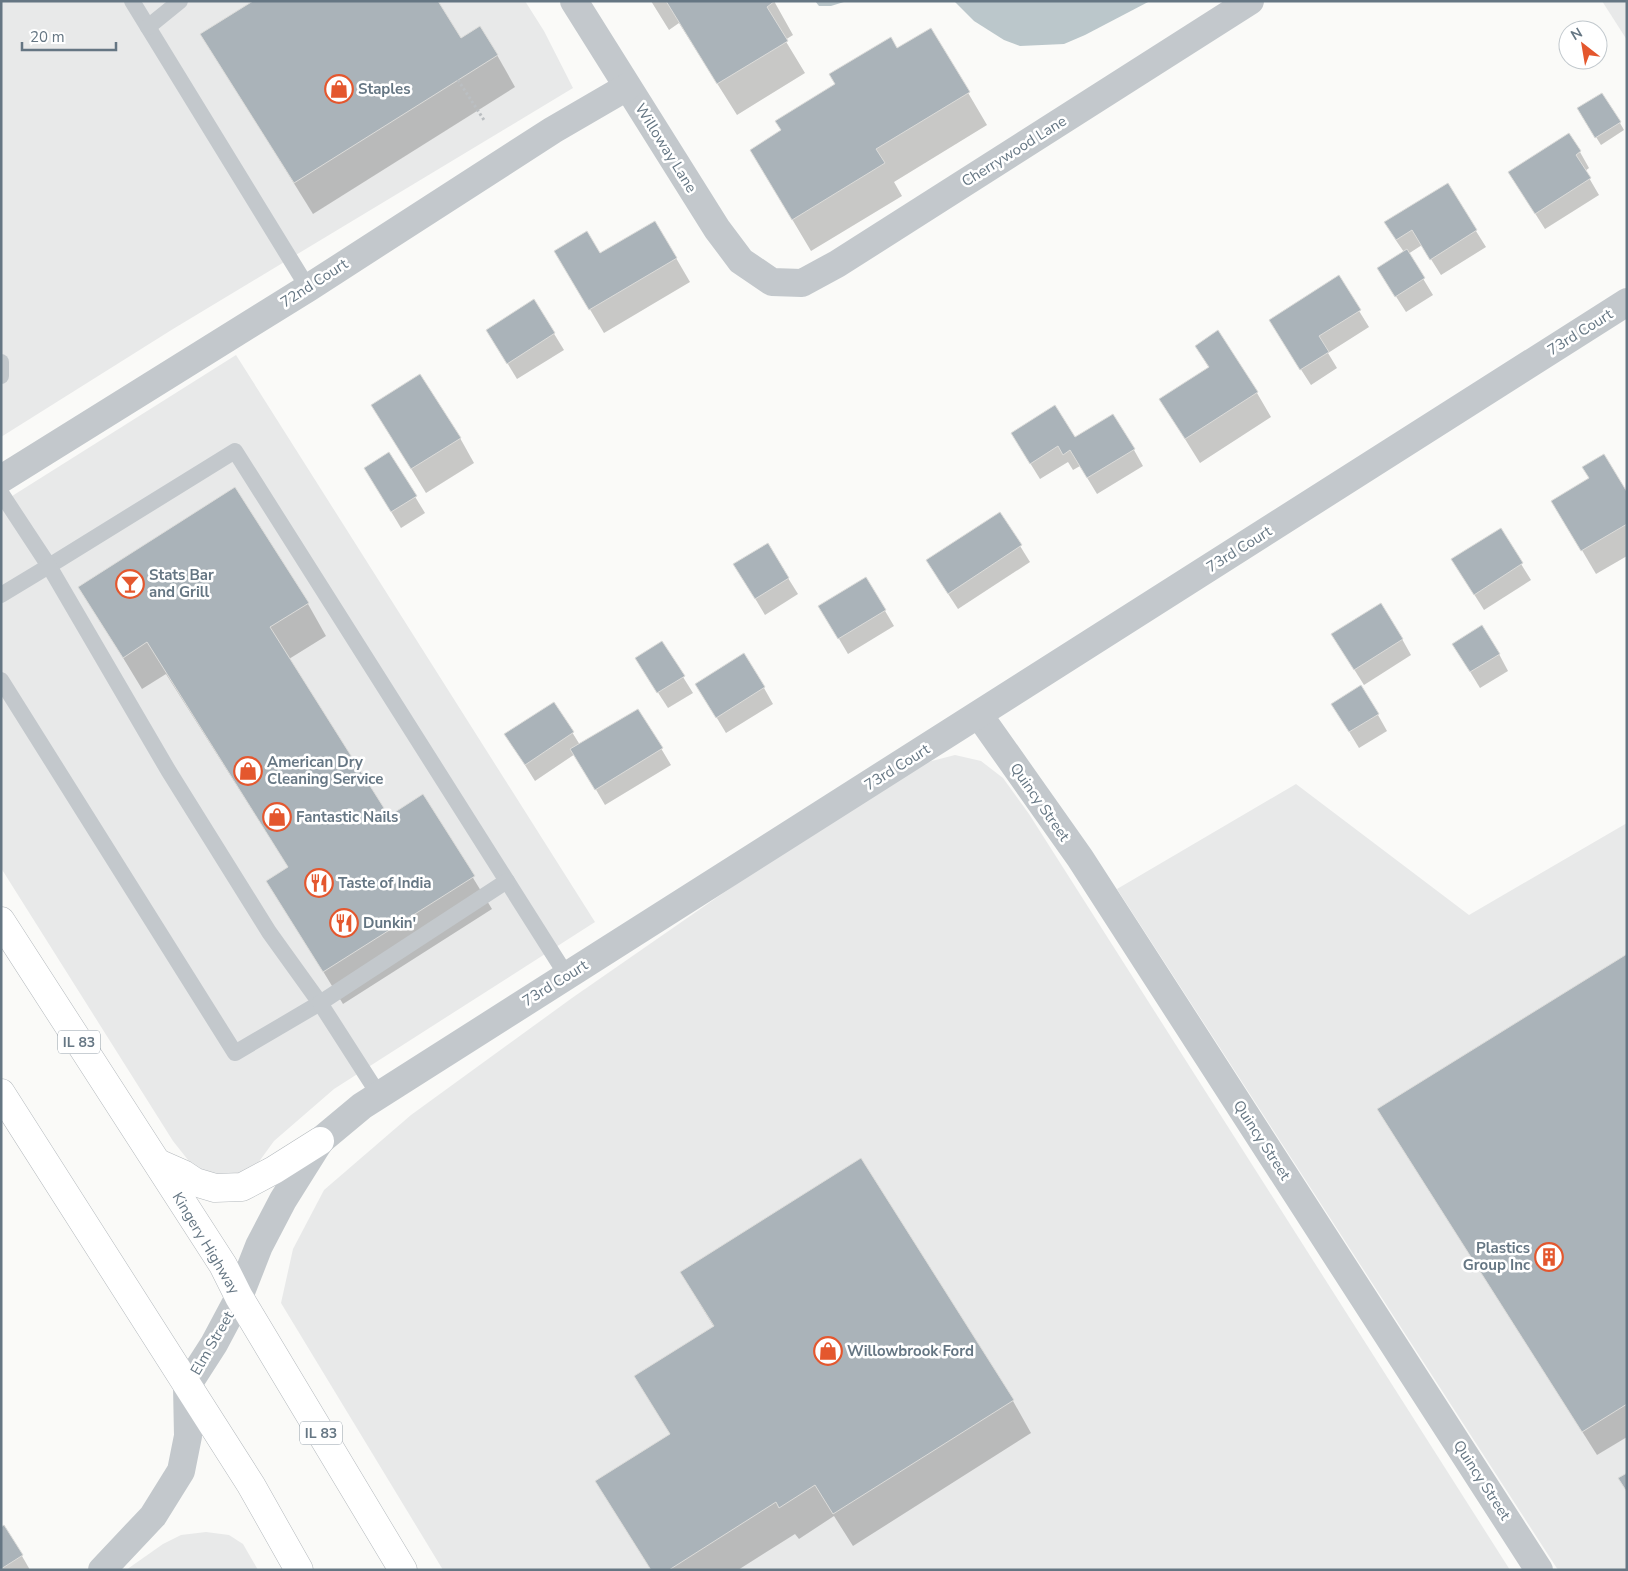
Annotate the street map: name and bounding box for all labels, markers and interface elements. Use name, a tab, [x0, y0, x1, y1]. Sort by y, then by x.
scale bar	[22, 20, 116, 52]
north arrow	[1558, 20, 1608, 70]
text: N	[1567, 23, 1586, 45]
text: 20 m	[30, 27, 65, 47]
shop icon: Staples	[324, 74, 354, 104]
place label: Staples	[358, 79, 411, 99]
street label: Willoway Lane	[631, 100, 701, 196]
street label: Cherrywood Lane	[958, 111, 1070, 191]
street label: 72nd Court	[276, 253, 352, 312]
street label: 73rd Court	[1544, 304, 1617, 360]
street label: 73rd Court	[1203, 521, 1276, 577]
place label: Stats Bar and Grill	[149, 565, 214, 602]
bar icon: Stats Bar and Grill	[115, 569, 145, 599]
street label: 73rd Court	[861, 739, 934, 795]
place label: American Dry Cleaning Service	[267, 752, 383, 789]
shop icon: American Dry Cleaning Service	[233, 756, 263, 786]
street label: Quincy Street	[1006, 759, 1075, 846]
shop icon: Fantastic Nails	[262, 802, 292, 832]
place label: Fantastic Nails	[296, 807, 398, 827]
restaurant icon: Taste of India	[304, 868, 334, 898]
place label: Taste of India	[338, 873, 432, 893]
restaurant icon: Dunkin'	[329, 908, 359, 938]
place label: Dunkin'	[363, 913, 416, 933]
street label: 73rd Court	[519, 955, 592, 1011]
road number: IL 83	[58, 1030, 100, 1054]
street label: Quincy Street	[1229, 1096, 1296, 1184]
street label: Kingery Highway	[168, 1188, 245, 1298]
place label: Plastics Group Inc	[1463, 1238, 1530, 1275]
building icon: Plastics Group Inc	[1534, 1242, 1564, 1272]
street label: Elm Street	[186, 1307, 239, 1379]
shop icon: Willowbrook Ford	[813, 1336, 843, 1366]
place label: Willowbrook Ford	[847, 1341, 974, 1361]
road number: IL 83	[300, 1422, 342, 1445]
street label: Quincy Street	[1449, 1436, 1516, 1524]

